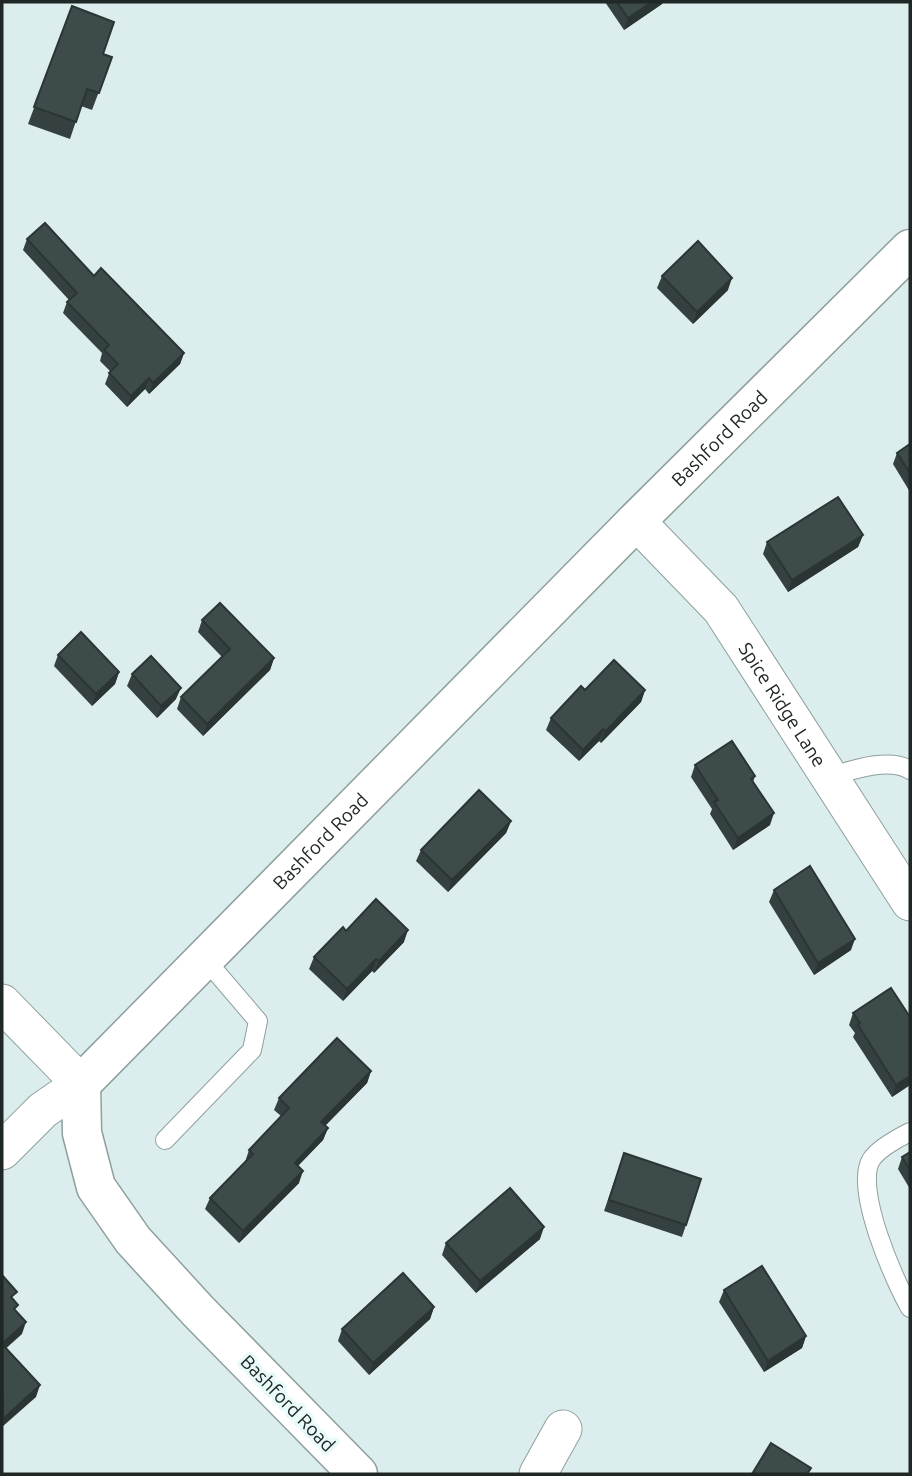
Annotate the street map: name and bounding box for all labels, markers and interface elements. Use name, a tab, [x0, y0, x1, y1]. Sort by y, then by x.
street label: Bashford Road	[667, 386, 772, 490]
street label: Spice Ridge Lane	[734, 638, 831, 771]
street label: Bashford Road	[268, 789, 372, 894]
street label: Bashford Road	[236, 1350, 340, 1456]

